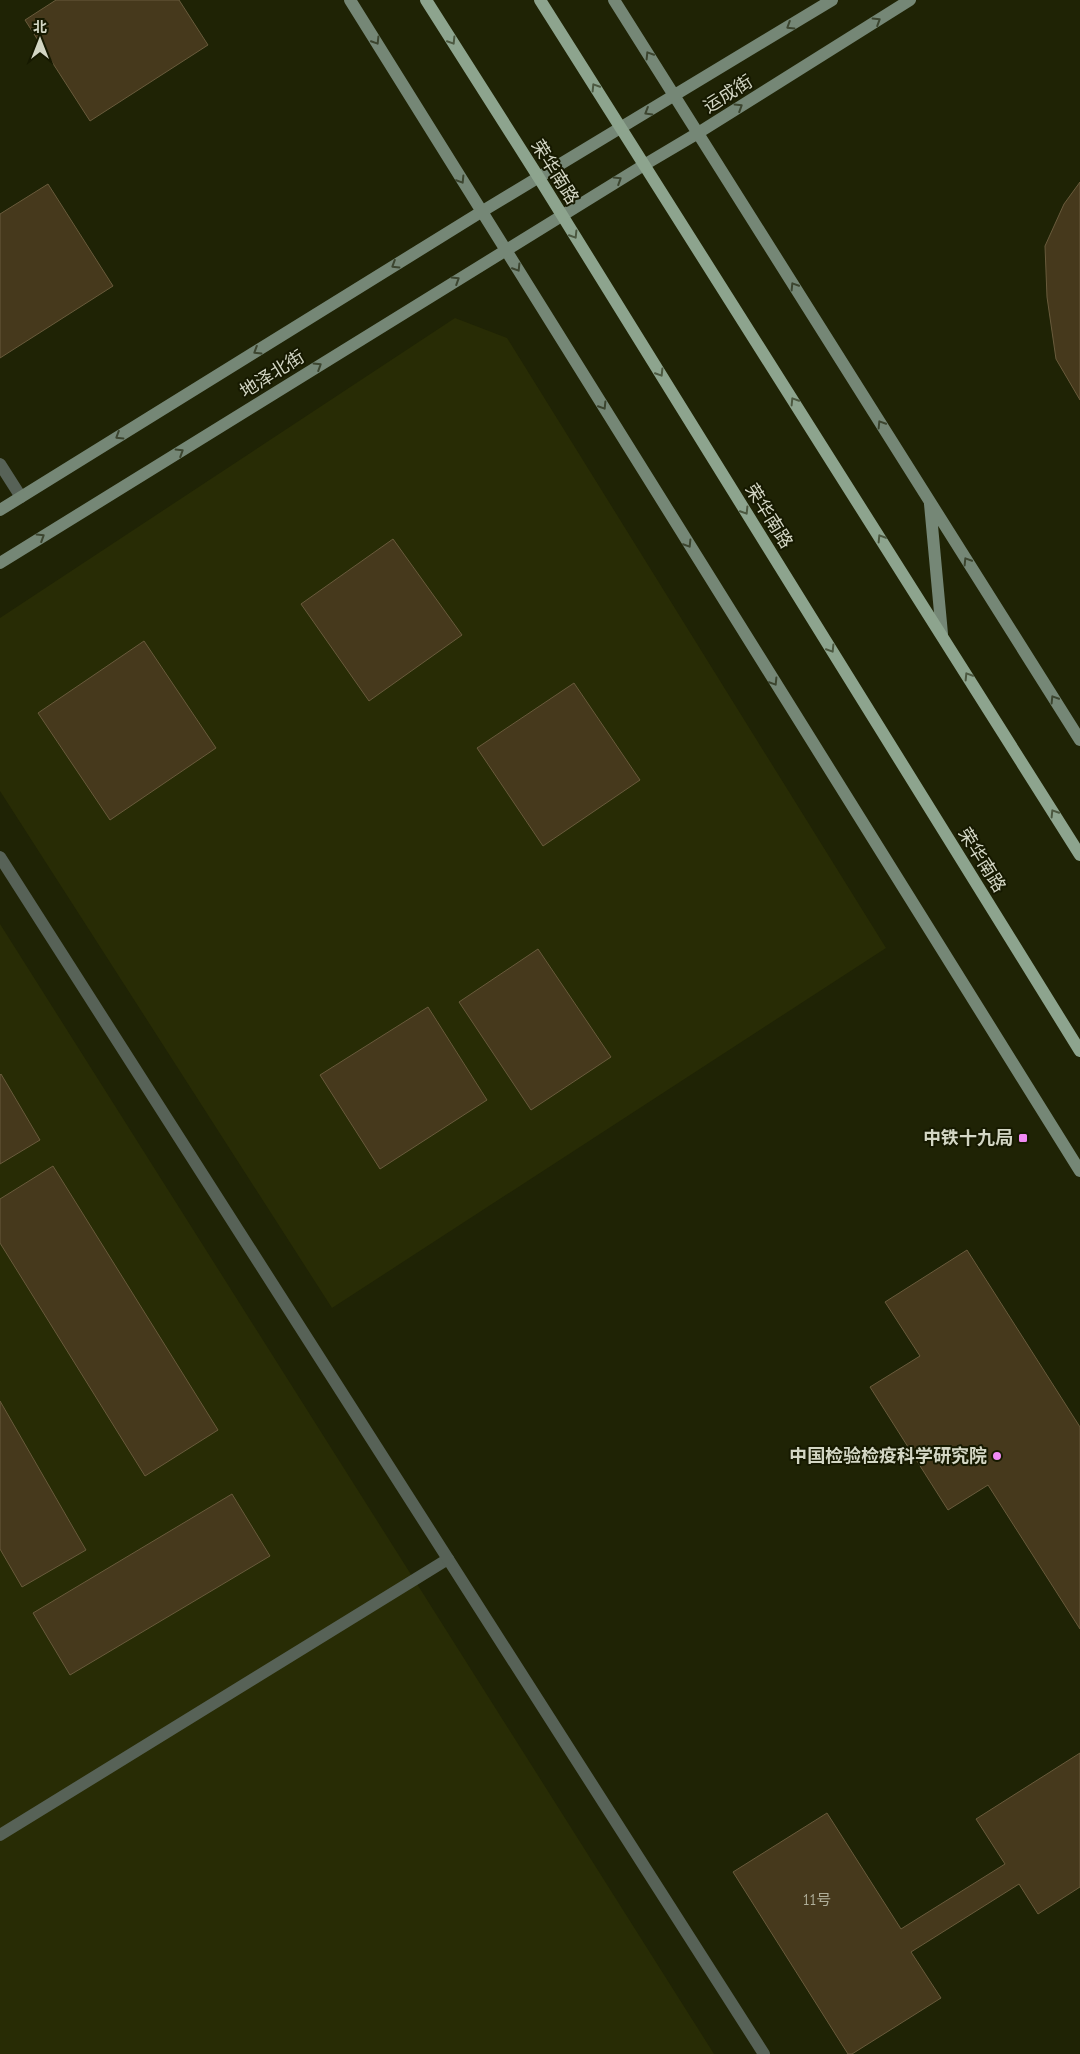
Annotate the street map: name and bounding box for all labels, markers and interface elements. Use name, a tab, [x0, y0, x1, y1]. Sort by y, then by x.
north arrow	[15, 15, 65, 65]
one-way arrow	[872, 17, 881, 27]
text: 北	[33, 18, 47, 36]
one-way arrow	[787, 19, 796, 29]
one-way arrow	[369, 36, 379, 45]
one-way arrow	[446, 36, 456, 45]
one-way arrow	[646, 52, 656, 61]
street label: 运成街	[699, 70, 757, 118]
one-way arrow	[592, 84, 601, 93]
one-way arrow	[734, 104, 743, 114]
one-way arrow	[645, 106, 654, 116]
street label: 荣华南路	[527, 135, 584, 208]
one-way arrow	[455, 174, 465, 183]
one-way arrow	[613, 177, 622, 187]
one-way arrow	[568, 229, 578, 238]
one-way arrow	[392, 259, 401, 269]
one-way arrow	[510, 263, 520, 272]
one-way arrow	[451, 277, 460, 287]
one-way arrow	[791, 283, 801, 292]
one-way arrow	[253, 344, 262, 354]
street label: 地泽北街	[235, 345, 308, 402]
one-way arrow	[312, 363, 321, 372]
one-way arrow	[653, 367, 663, 376]
one-way arrow	[791, 398, 800, 407]
one-way arrow	[596, 401, 606, 410]
one-way arrow	[877, 420, 887, 429]
one-way arrow	[115, 430, 124, 439]
one-way arrow	[174, 448, 183, 458]
street label: 荣华南路	[741, 479, 798, 552]
one-way arrow	[739, 506, 749, 515]
one-way arrow	[36, 534, 45, 543]
one-way arrow	[878, 535, 887, 544]
one-way arrow	[682, 539, 692, 548]
one-way arrow	[964, 558, 974, 567]
one-way arrow	[825, 644, 834, 653]
one-way arrow	[965, 672, 974, 681]
one-way arrow	[768, 677, 778, 686]
one-way arrow	[1051, 695, 1060, 705]
one-way arrow	[1051, 810, 1061, 819]
street label: 荣华南路	[954, 823, 1011, 896]
place label: 中铁十九局	[923, 1126, 1013, 1149]
marker: 中铁十九局	[1017, 1132, 1029, 1144]
place label: 中国检验检疫科学研究院	[789, 1444, 987, 1467]
marker: 中国检验检疫科学研究院	[991, 1450, 1003, 1462]
house number: 11号	[803, 1890, 831, 1909]

